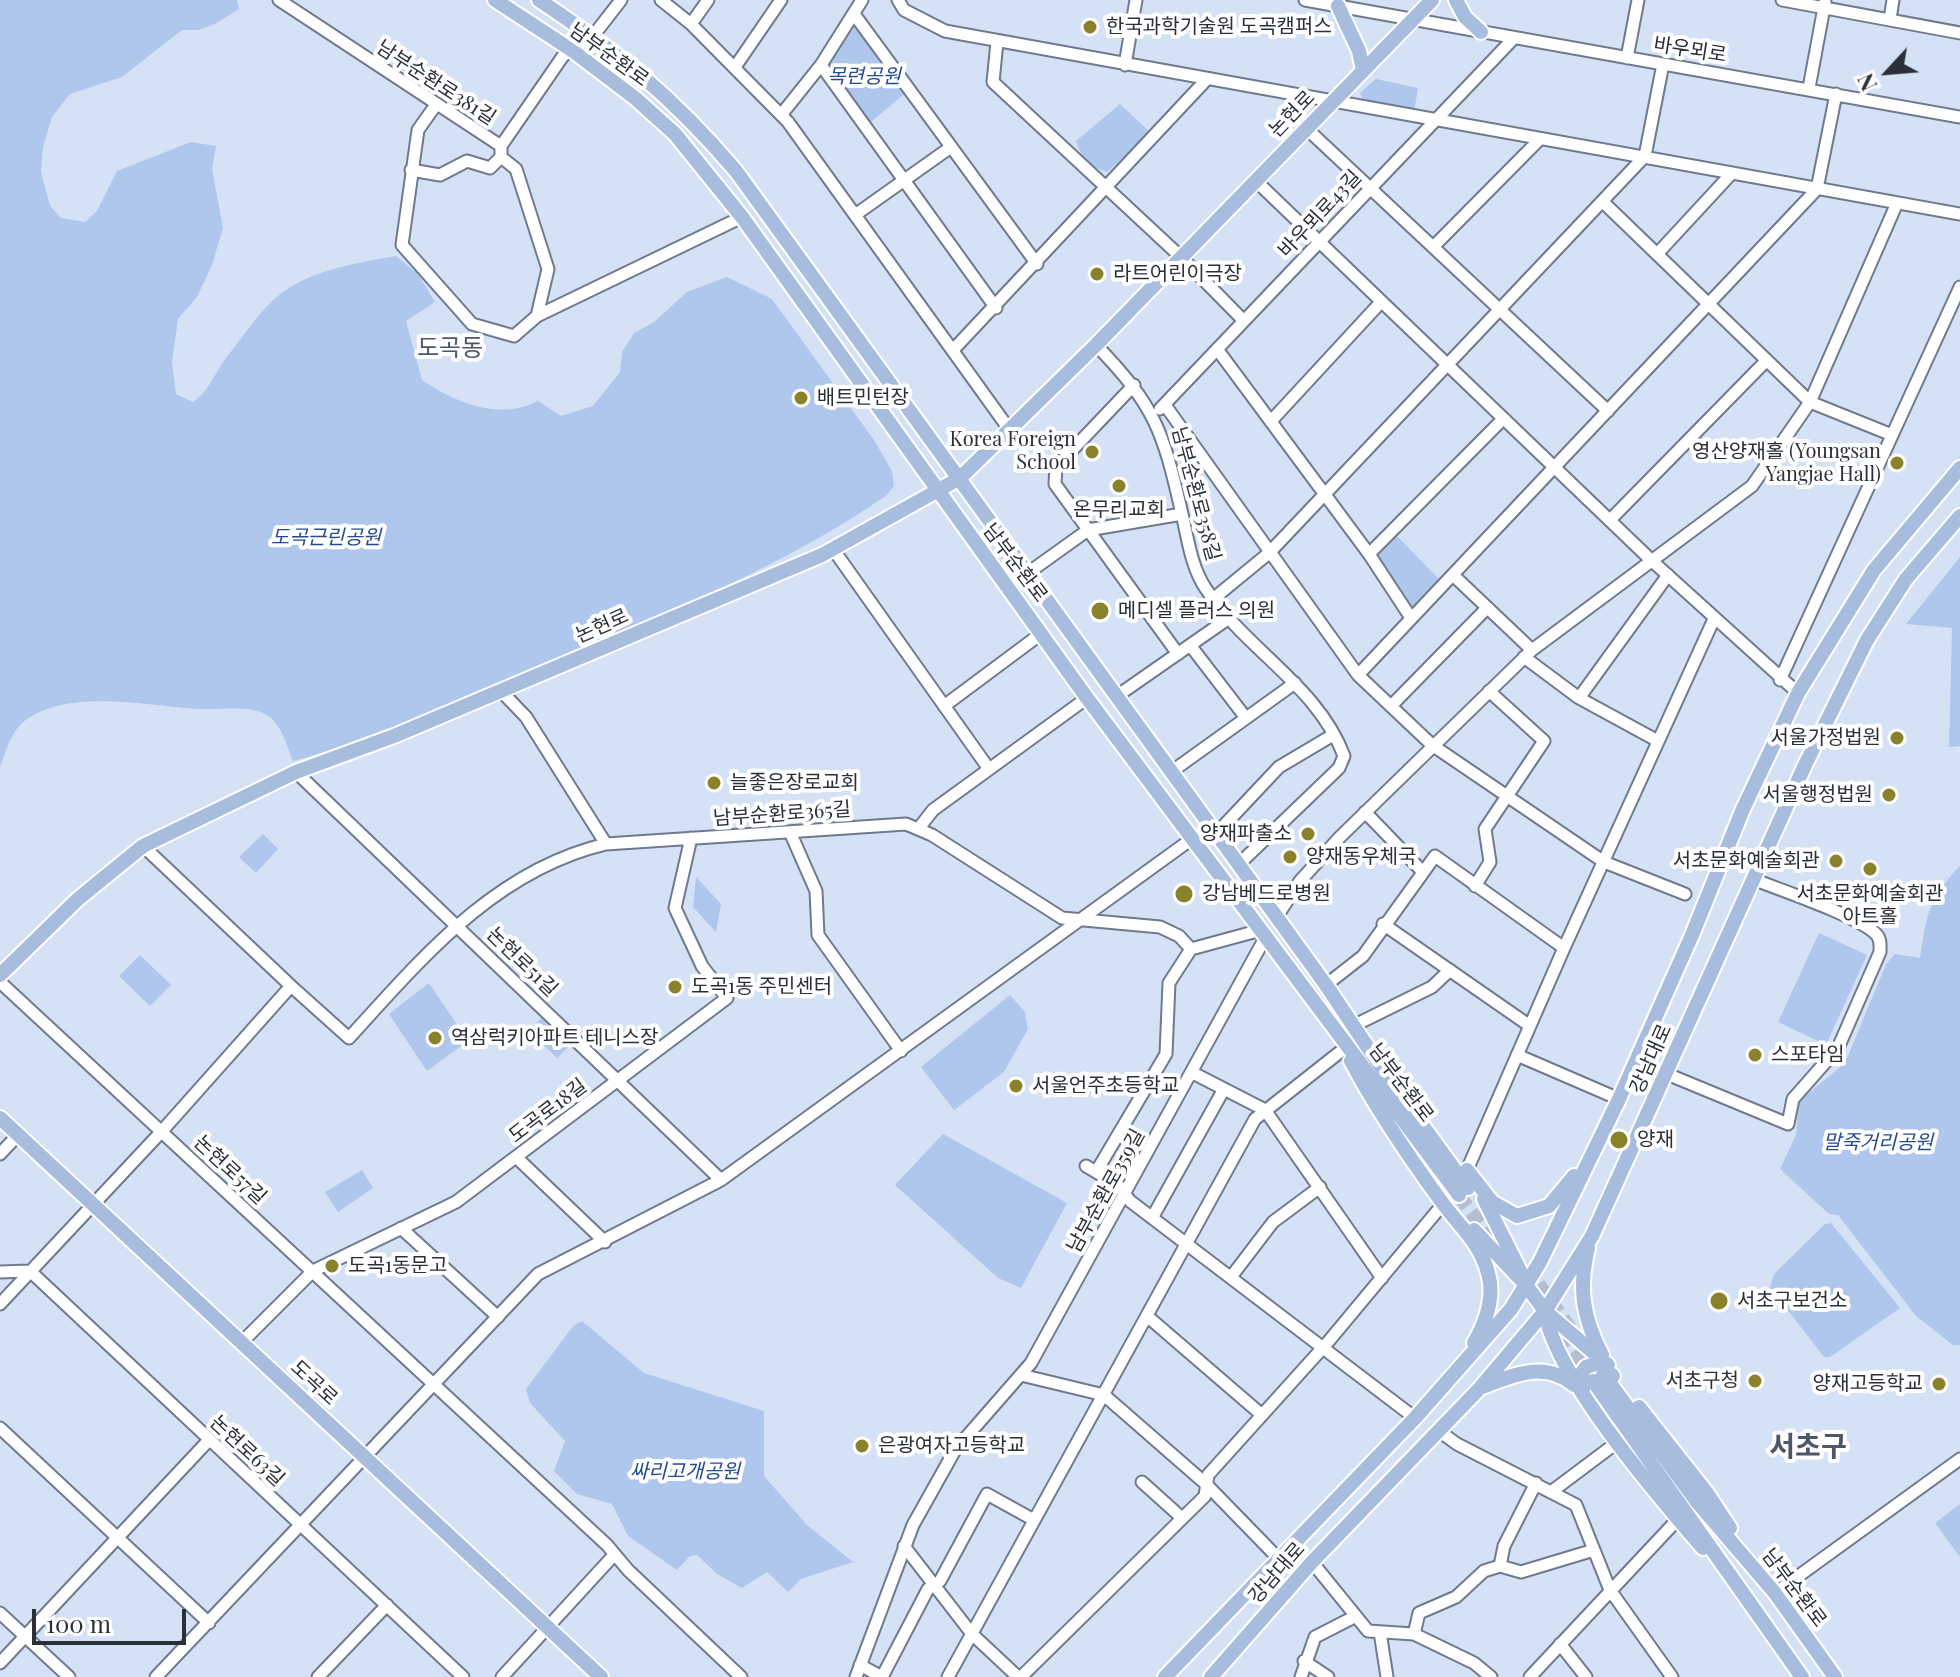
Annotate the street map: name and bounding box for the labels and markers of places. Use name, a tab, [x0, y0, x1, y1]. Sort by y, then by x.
place label: 한국과학기술원 도곡캠퍼스	[1106, 15, 1332, 39]
marker: 한국과학기술원 도곡캠퍼스	[1081, 18, 1099, 36]
place label: 라트어린이극장	[1113, 262, 1242, 286]
marker: 라트어린이극장	[1088, 265, 1106, 283]
place label: 배트민턴장	[817, 386, 909, 410]
marker: 배트민턴장	[792, 389, 810, 407]
place label: Korea Foreign School	[950, 428, 1076, 475]
place label: 영산양재홀 (Youngsan Yangjae Hall)	[1692, 440, 1881, 487]
marker: Korea Foreign School	[1083, 443, 1101, 461]
marker: 영산양재홀 (Youngsan Yangjae Hall)	[1888, 454, 1906, 472]
marker: 온무리교회	[1110, 477, 1128, 495]
place label: 온무리교회	[1073, 498, 1165, 522]
place label: 메디셀 플러스 의원	[1118, 599, 1275, 623]
marker: 메디셀 플러스 의원	[1089, 600, 1111, 622]
place label: 서울가정법원	[1771, 726, 1881, 750]
marker: 서울가정법원	[1888, 729, 1906, 747]
place label: 늘좋은장로교회	[730, 771, 859, 795]
marker: 늘좋은장로교회	[705, 774, 723, 792]
place label: 서울행정법원	[1763, 783, 1873, 807]
marker: 서울행정법원	[1880, 786, 1898, 804]
place label: 양재파출소	[1200, 822, 1292, 846]
marker: 양재파출소	[1299, 825, 1317, 843]
place label: 양재동우체국	[1306, 845, 1416, 869]
marker: 양재동우체국	[1281, 848, 1299, 866]
place label: 서초문화예술회관	[1673, 849, 1820, 873]
marker: 서초문화예술회관	[1827, 852, 1845, 870]
marker: 서초문화예술회관 아트홀	[1861, 860, 1879, 878]
place label: 강남베드로병원	[1202, 882, 1331, 906]
place label: 서초문화예술회관 아트홀	[1796, 882, 1944, 929]
marker: 강남베드로병원	[1173, 883, 1195, 905]
place label: 도곡1동 주민센터	[691, 975, 832, 999]
marker: 도곡1동 주민센터	[666, 978, 684, 996]
place label: 역삼럭키아파트 테니스장	[451, 1026, 658, 1050]
marker: 역삼럭키아파트 테니스장	[426, 1029, 444, 1047]
place label: 스포타임	[1771, 1043, 1845, 1067]
marker: 스포타임	[1746, 1046, 1764, 1064]
place label: 서울언주초등학교	[1032, 1074, 1179, 1098]
marker: 서울언주초등학교	[1007, 1077, 1025, 1095]
place label: 양재	[1637, 1128, 1674, 1152]
marker: 양재	[1608, 1129, 1630, 1151]
place label: 도곡1동문고	[348, 1254, 447, 1278]
marker: 도곡1동문고	[323, 1257, 341, 1275]
place label: 서초구보건소	[1737, 1289, 1847, 1313]
marker: 서초구보건소	[1708, 1290, 1730, 1312]
place label: 서초구청	[1665, 1369, 1739, 1393]
marker: 서초구청	[1746, 1372, 1764, 1390]
place label: 양재고등학교	[1813, 1372, 1923, 1396]
marker: 양재고등학교	[1930, 1375, 1948, 1393]
place label: 은광여자고등학교	[878, 1434, 1025, 1458]
marker: 은광여자고등학교	[853, 1437, 871, 1455]

